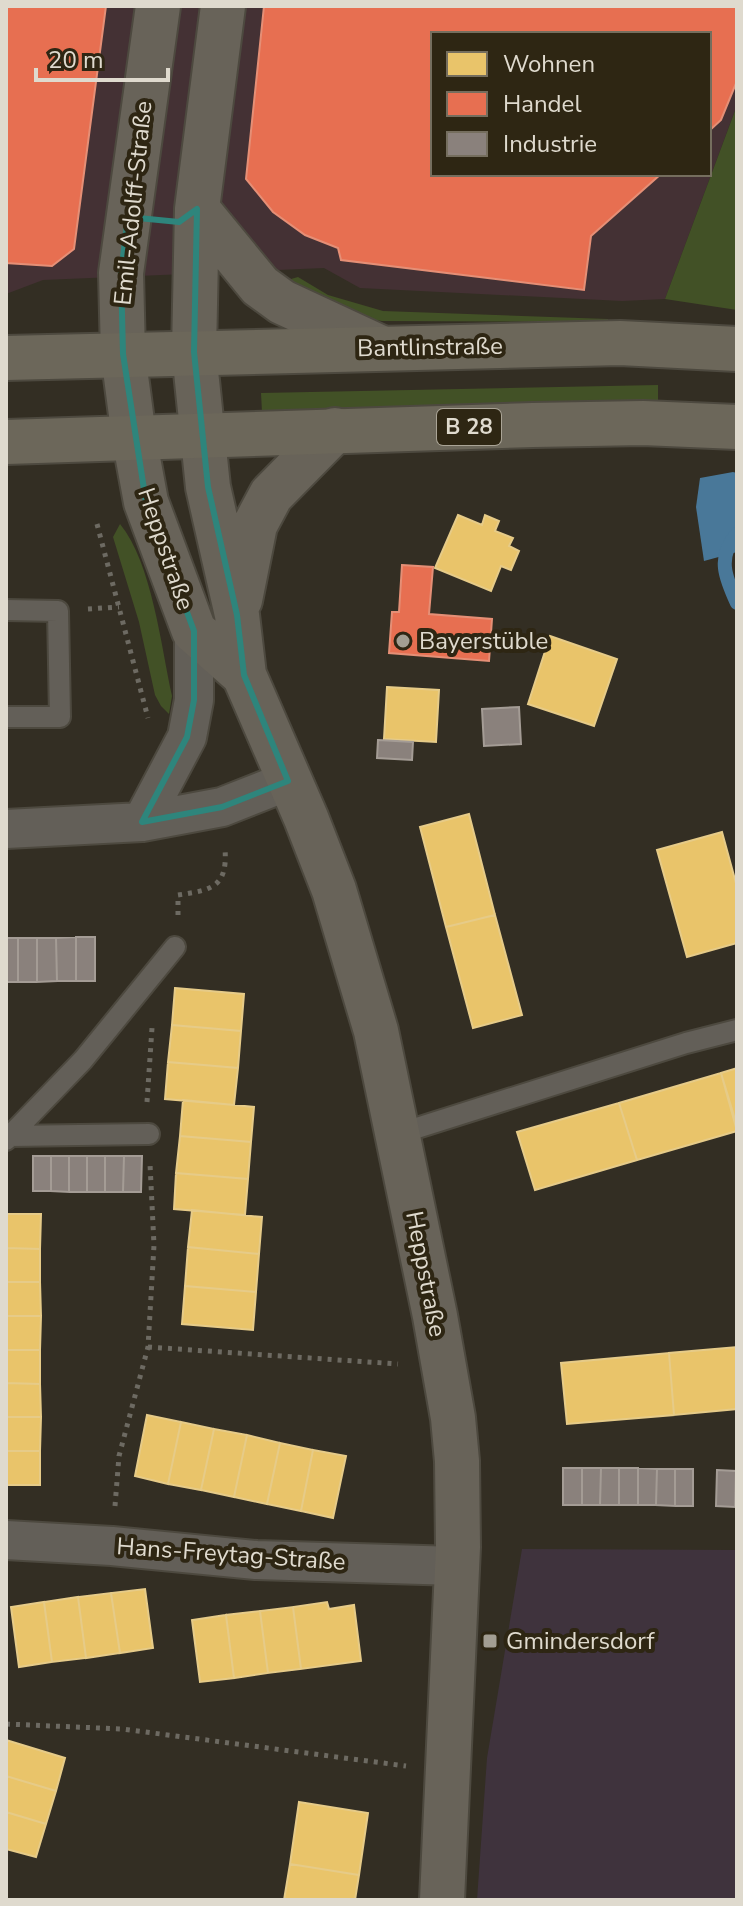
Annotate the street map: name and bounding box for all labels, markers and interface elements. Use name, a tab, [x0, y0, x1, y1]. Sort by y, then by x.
scale bar	[36, 32, 168, 82]
legend	[431, 32, 711, 176]
text: 20 m	[48, 44, 104, 76]
text: Wohnen	[503, 48, 595, 80]
text: Handel	[503, 88, 581, 120]
street label: Emil-Adolff-Straße	[106, 99, 160, 307]
text: Industrie	[503, 128, 597, 160]
street label: Bantlinstraße	[357, 330, 503, 364]
road number: B 28	[437, 409, 501, 445]
street label: Heppstraße	[130, 483, 202, 615]
place label: Bayerstüble	[419, 625, 548, 657]
marker: Bayerstüble	[394, 632, 412, 650]
street label: Heppstraße	[398, 1208, 454, 1340]
street label: Hans-Freytag-Straße	[115, 1530, 347, 1578]
place label: Gmindersdorf	[506, 1625, 656, 1657]
marker: Gmindersdorf	[481, 1632, 499, 1650]

